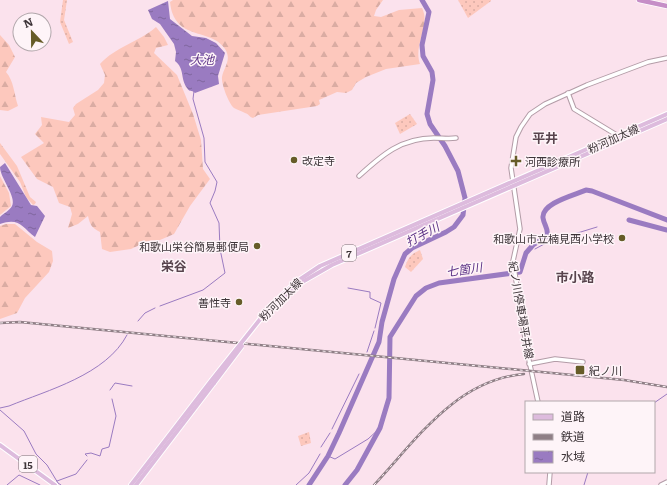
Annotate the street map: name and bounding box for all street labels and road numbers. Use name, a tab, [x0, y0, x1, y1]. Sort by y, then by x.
street label: 粉河加太線	[585, 120, 641, 156]
road number: 7	[342, 245, 356, 261]
street label: 紀ノ川停車場平井線	[506, 260, 538, 360]
street label: 粉河加太線	[255, 274, 305, 324]
road number: 15	[19, 456, 37, 472]

